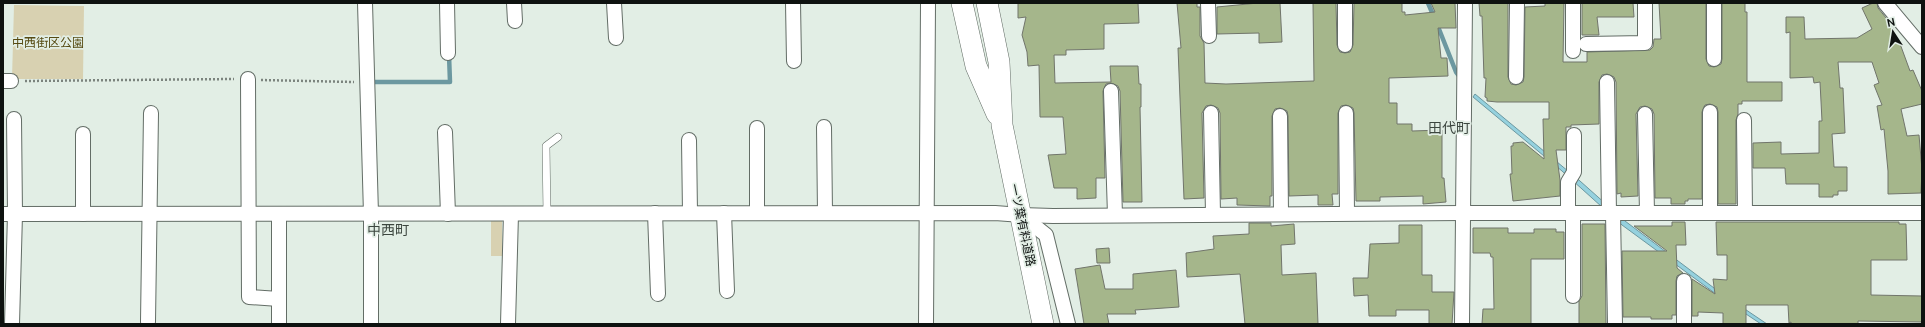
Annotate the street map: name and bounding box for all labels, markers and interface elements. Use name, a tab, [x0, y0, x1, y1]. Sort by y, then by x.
north arrow	[1873, 12, 1913, 52]
text: N	[1886, 15, 1896, 29]
park label: 中西街区公園	[12, 36, 84, 49]
district label: 田代町	[1428, 120, 1470, 136]
street label: 一ツ葉有料道路	[1008, 183, 1038, 267]
district label: 中西町	[367, 222, 409, 238]

